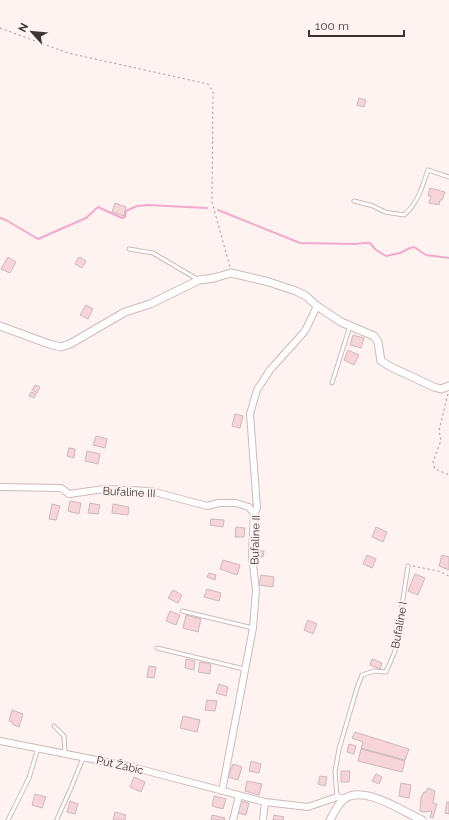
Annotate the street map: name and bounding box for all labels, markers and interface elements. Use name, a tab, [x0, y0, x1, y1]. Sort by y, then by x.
north arrow	[12, 12, 52, 52]
scale bar	[309, 12, 404, 38]
text: 100 m	[315, 19, 349, 33]
text: N	[16, 21, 31, 34]
street label: Bufaline III	[102, 485, 156, 500]
street label: Bufaline II	[248, 515, 263, 565]
street label: Bufaline I	[389, 601, 410, 649]
street label: Put Žabic	[95, 753, 145, 777]

